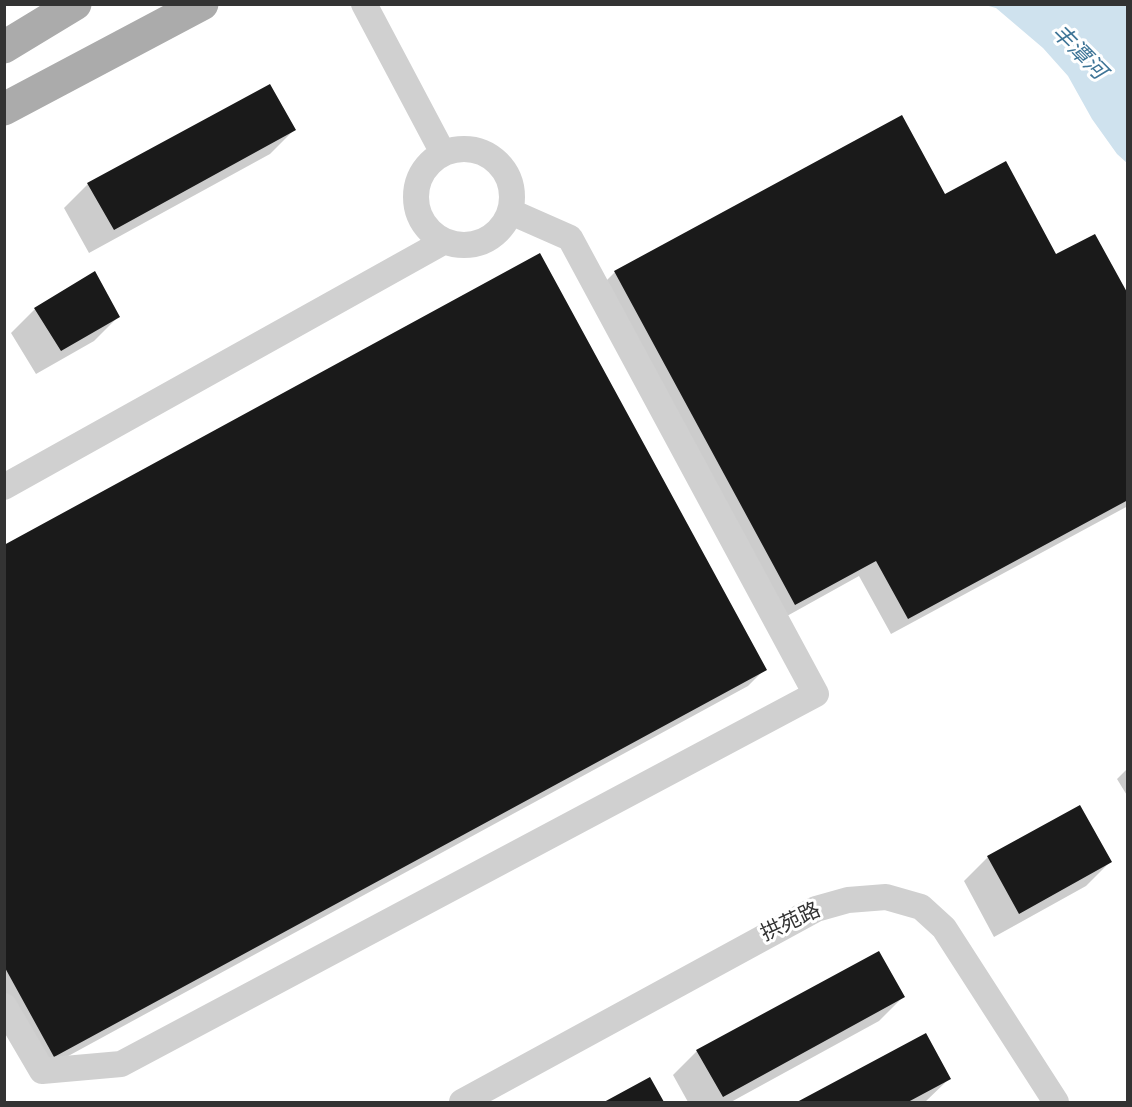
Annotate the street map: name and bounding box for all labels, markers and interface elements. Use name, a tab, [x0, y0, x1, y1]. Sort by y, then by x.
water label: 丰潭河	[1045, 20, 1111, 86]
street label: 拱苑路	[757, 898, 825, 948]

